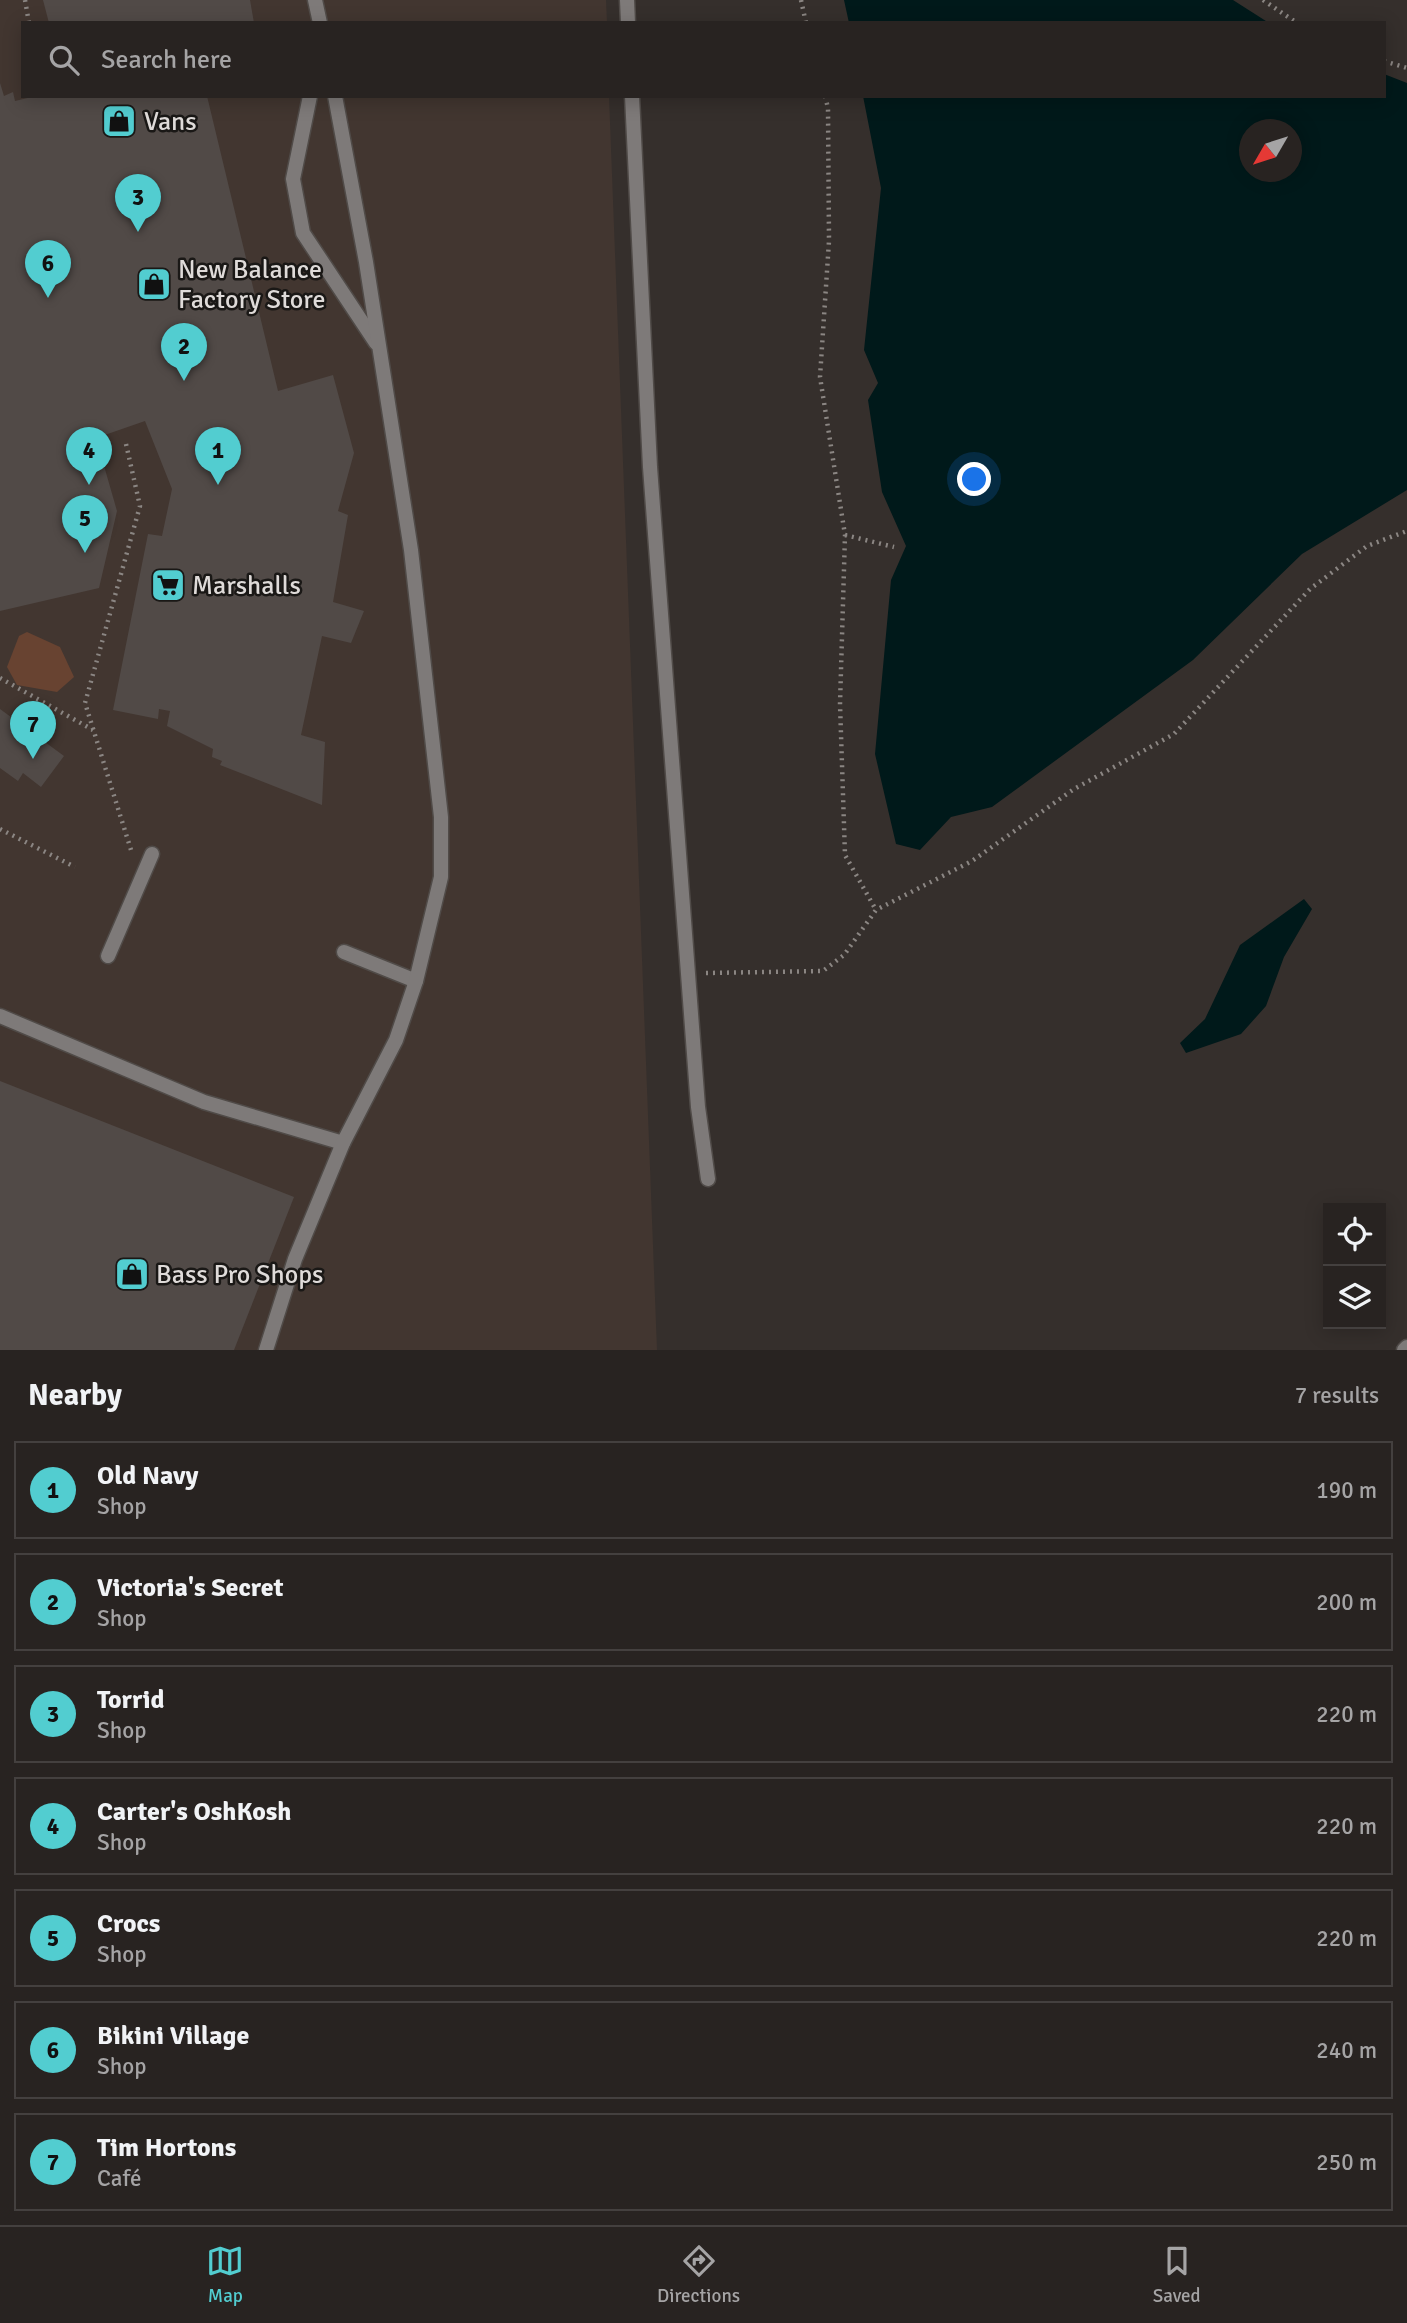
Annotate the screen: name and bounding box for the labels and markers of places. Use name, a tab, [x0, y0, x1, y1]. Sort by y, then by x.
shop icon: Vans	[100, 102, 138, 140]
place label: Vans	[144, 106, 197, 138]
pin: 3	[115, 174, 161, 232]
pin: 6	[25, 240, 71, 298]
place label: New Balance Factory Store	[178, 254, 325, 316]
shop icon: New Balance Factory Store	[135, 265, 173, 303]
pin: 2	[161, 323, 207, 381]
pin: 4	[66, 427, 112, 485]
pin: 1	[195, 427, 241, 485]
pin: 5	[62, 495, 108, 553]
supermarket icon: Marshalls	[149, 566, 187, 604]
place label: Marshalls	[192, 570, 301, 602]
pin: 7	[10, 701, 56, 759]
shop icon: Bass Pro Shops	[113, 1255, 151, 1293]
place label: Bass Pro Shops	[156, 1259, 323, 1291]

